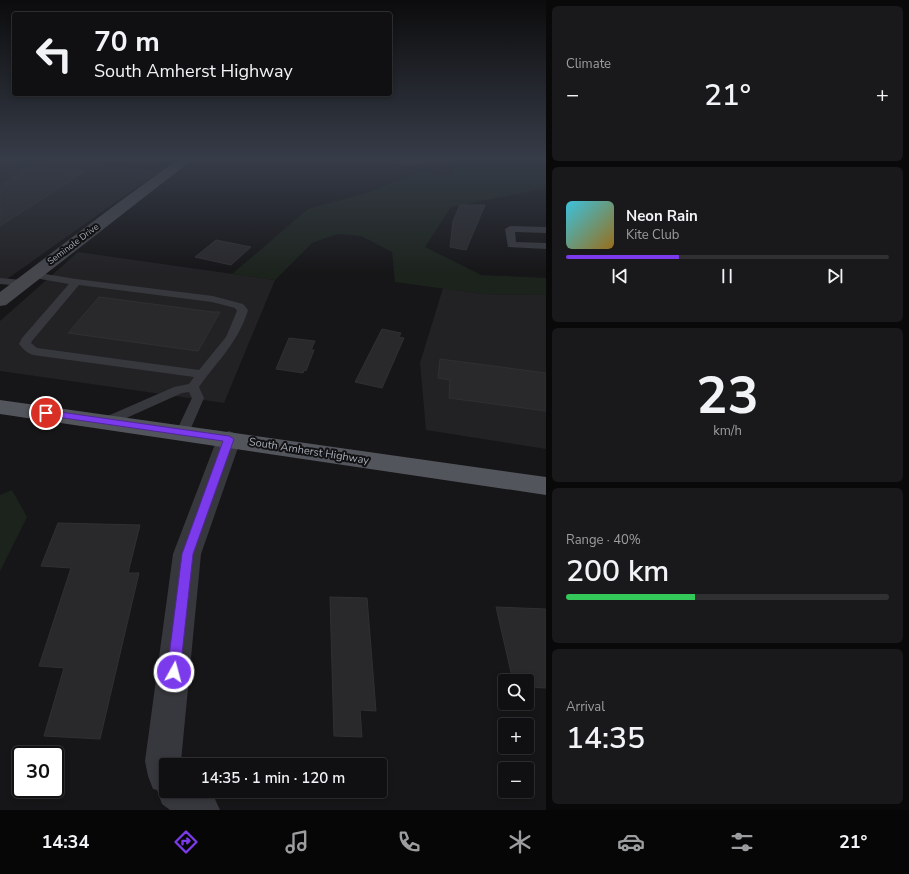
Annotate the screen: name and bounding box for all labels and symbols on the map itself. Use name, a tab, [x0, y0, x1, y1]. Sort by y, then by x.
street label: Seminole Drive	[45, 221, 101, 267]
pin	[29, 396, 63, 430]
street label: South Amherst Highway	[248, 434, 370, 468]
position arrow	[153, 651, 195, 693]
speed limit sign: 30	[12, 746, 64, 798]

